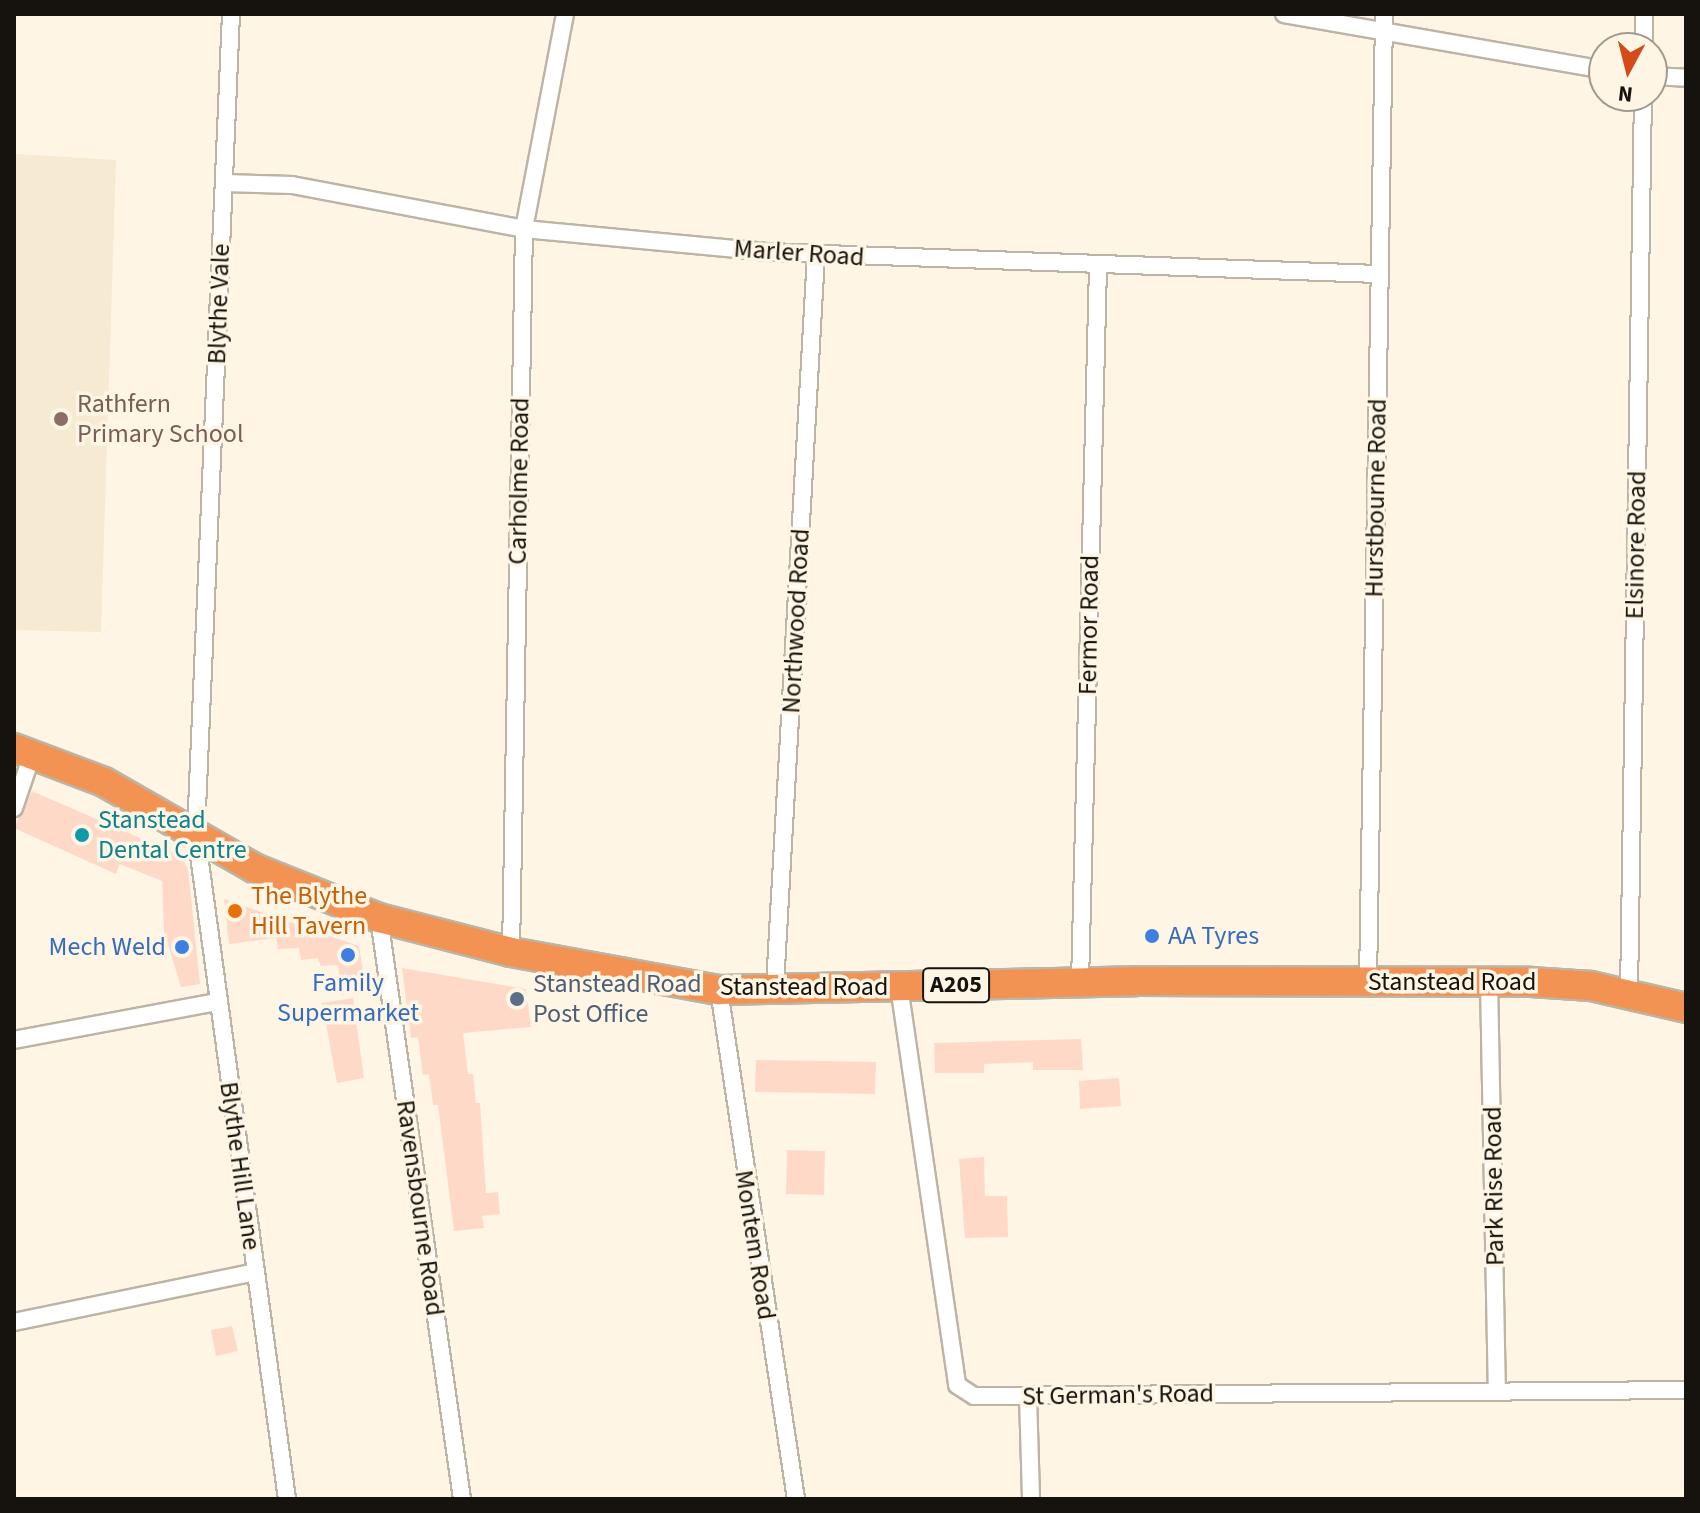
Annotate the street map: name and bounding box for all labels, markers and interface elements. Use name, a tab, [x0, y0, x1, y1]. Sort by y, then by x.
north arrow	[1588, 32, 1668, 112]
text: N	[1616, 77, 1635, 111]
street label: Marler Road	[733, 233, 865, 273]
street label: Blythe Vale	[201, 243, 237, 365]
place label: Rathfern Primary School	[77, 388, 244, 450]
street label: Carholme Road	[502, 397, 536, 565]
street label: Hurstbourne Road	[1359, 398, 1393, 598]
marker: Rathfern Primary School	[52, 410, 70, 428]
street label: Elsinore Road	[1619, 470, 1653, 620]
street label: Northwood Road	[776, 528, 816, 714]
street label: Fermor Road	[1072, 555, 1106, 695]
place label: Stanstead Dental Centre	[98, 804, 247, 866]
marker: Stanstead Dental Centre	[73, 826, 91, 844]
place label: The Blythe Hill Tavern	[251, 880, 367, 942]
marker: The Blythe Hill Tavern	[226, 902, 244, 920]
place label: AA Tyres	[1168, 920, 1259, 952]
marker: AA Tyres	[1143, 927, 1161, 945]
place label: Mech Weld	[49, 931, 166, 963]
marker: Mech Weld	[173, 938, 191, 956]
marker: Family Supermarket	[339, 946, 357, 964]
road number: A205	[922, 965, 990, 1005]
street label: Stanstead Road	[1368, 966, 1536, 998]
place label: Family Supermarket	[277, 967, 419, 1028]
place label: Stanstead Road Post Office	[533, 968, 702, 1030]
street label: Stanstead Road	[720, 971, 888, 1003]
marker: Stanstead Road Post Office	[508, 990, 526, 1008]
street label: Blythe Hill Lane	[213, 1080, 267, 1252]
street label: Ravensbourne Road	[389, 1098, 451, 1318]
street label: Park Rise Road	[1477, 1106, 1511, 1266]
street label: Montem Road	[728, 1168, 782, 1322]
street label: St German's Road	[1022, 1378, 1214, 1412]

